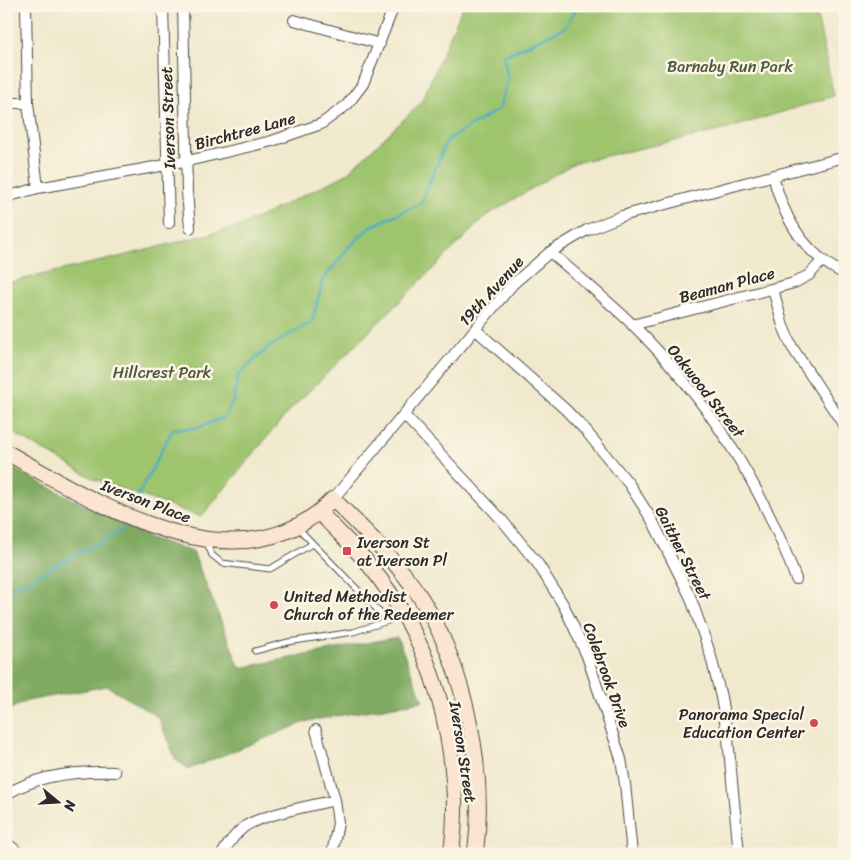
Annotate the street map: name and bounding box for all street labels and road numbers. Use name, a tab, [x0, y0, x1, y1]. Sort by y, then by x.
street label: Iverson Street	[152, 66, 184, 171]
street label: Birchtree Lane	[191, 104, 299, 158]
street label: 19th Avenue	[451, 249, 531, 333]
street label: Beaman Place	[676, 258, 778, 312]
street label: Oakwood Street	[660, 338, 753, 445]
street label: Iverson Place	[96, 470, 195, 531]
street label: Gaither Street	[647, 501, 719, 606]
street label: Colebrook Drive	[574, 618, 640, 732]
street label: Iverson Street	[440, 698, 485, 805]

